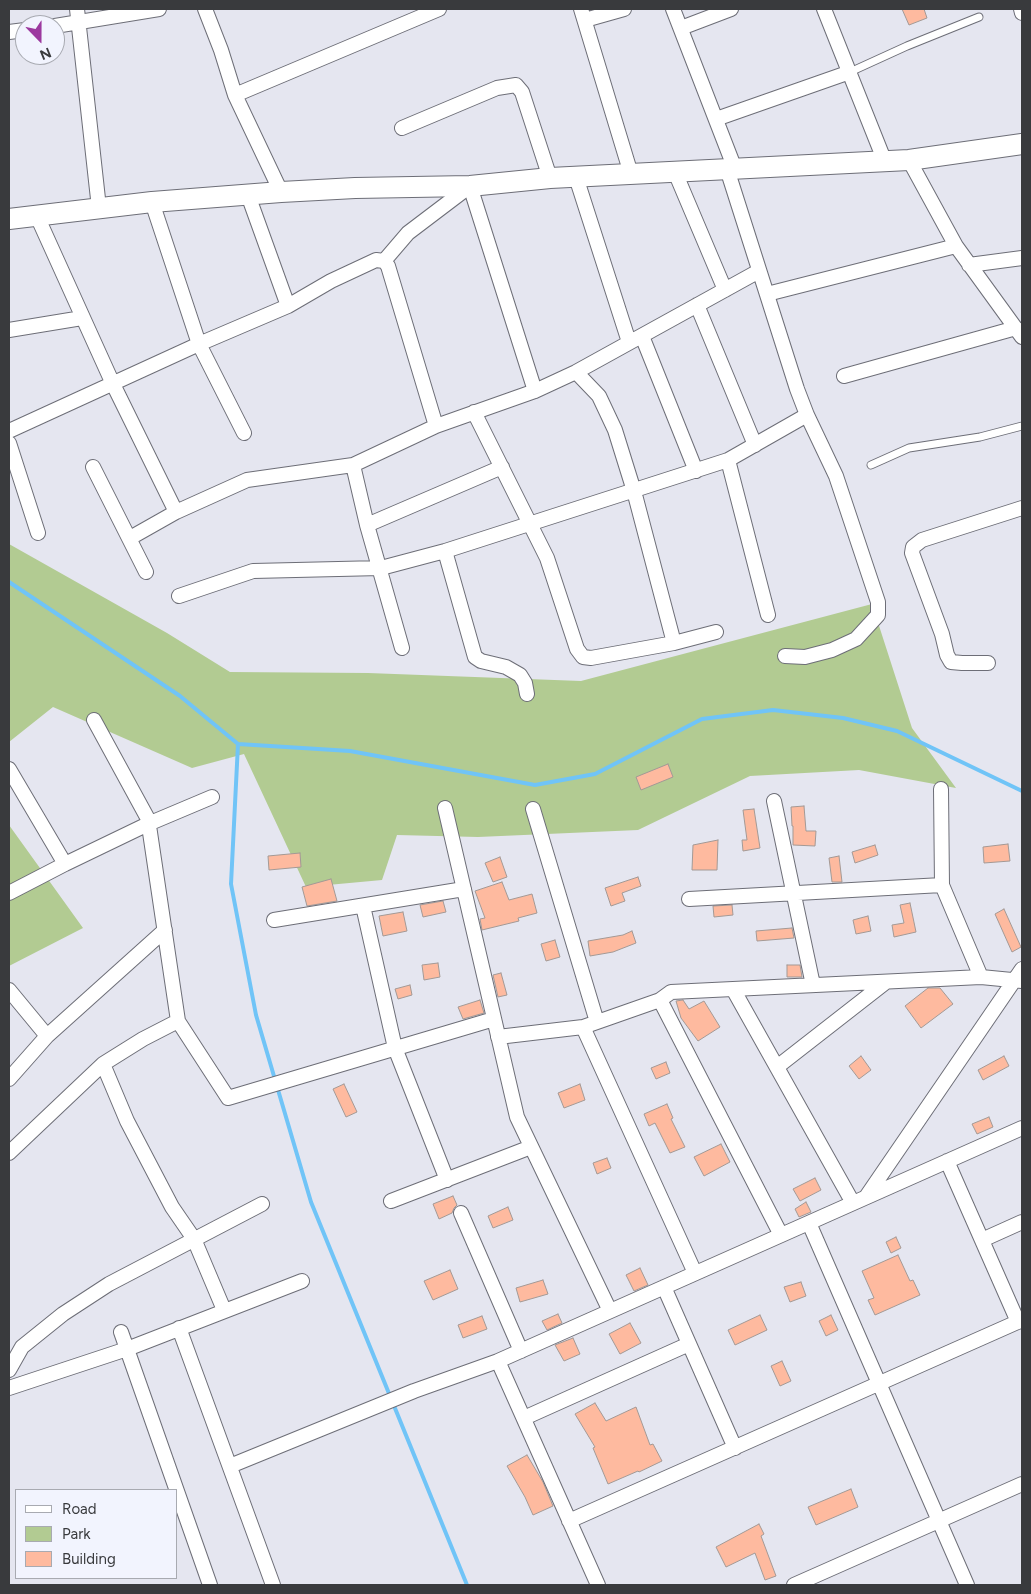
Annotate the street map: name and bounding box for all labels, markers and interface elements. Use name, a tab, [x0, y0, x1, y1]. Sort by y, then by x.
north arrow	[15, 15, 65, 65]
text: N	[37, 44, 54, 63]
legend	[15, 1489, 178, 1579]
text: Road	[62, 1500, 97, 1518]
text: Park	[62, 1525, 91, 1543]
text: Building	[62, 1550, 116, 1568]

